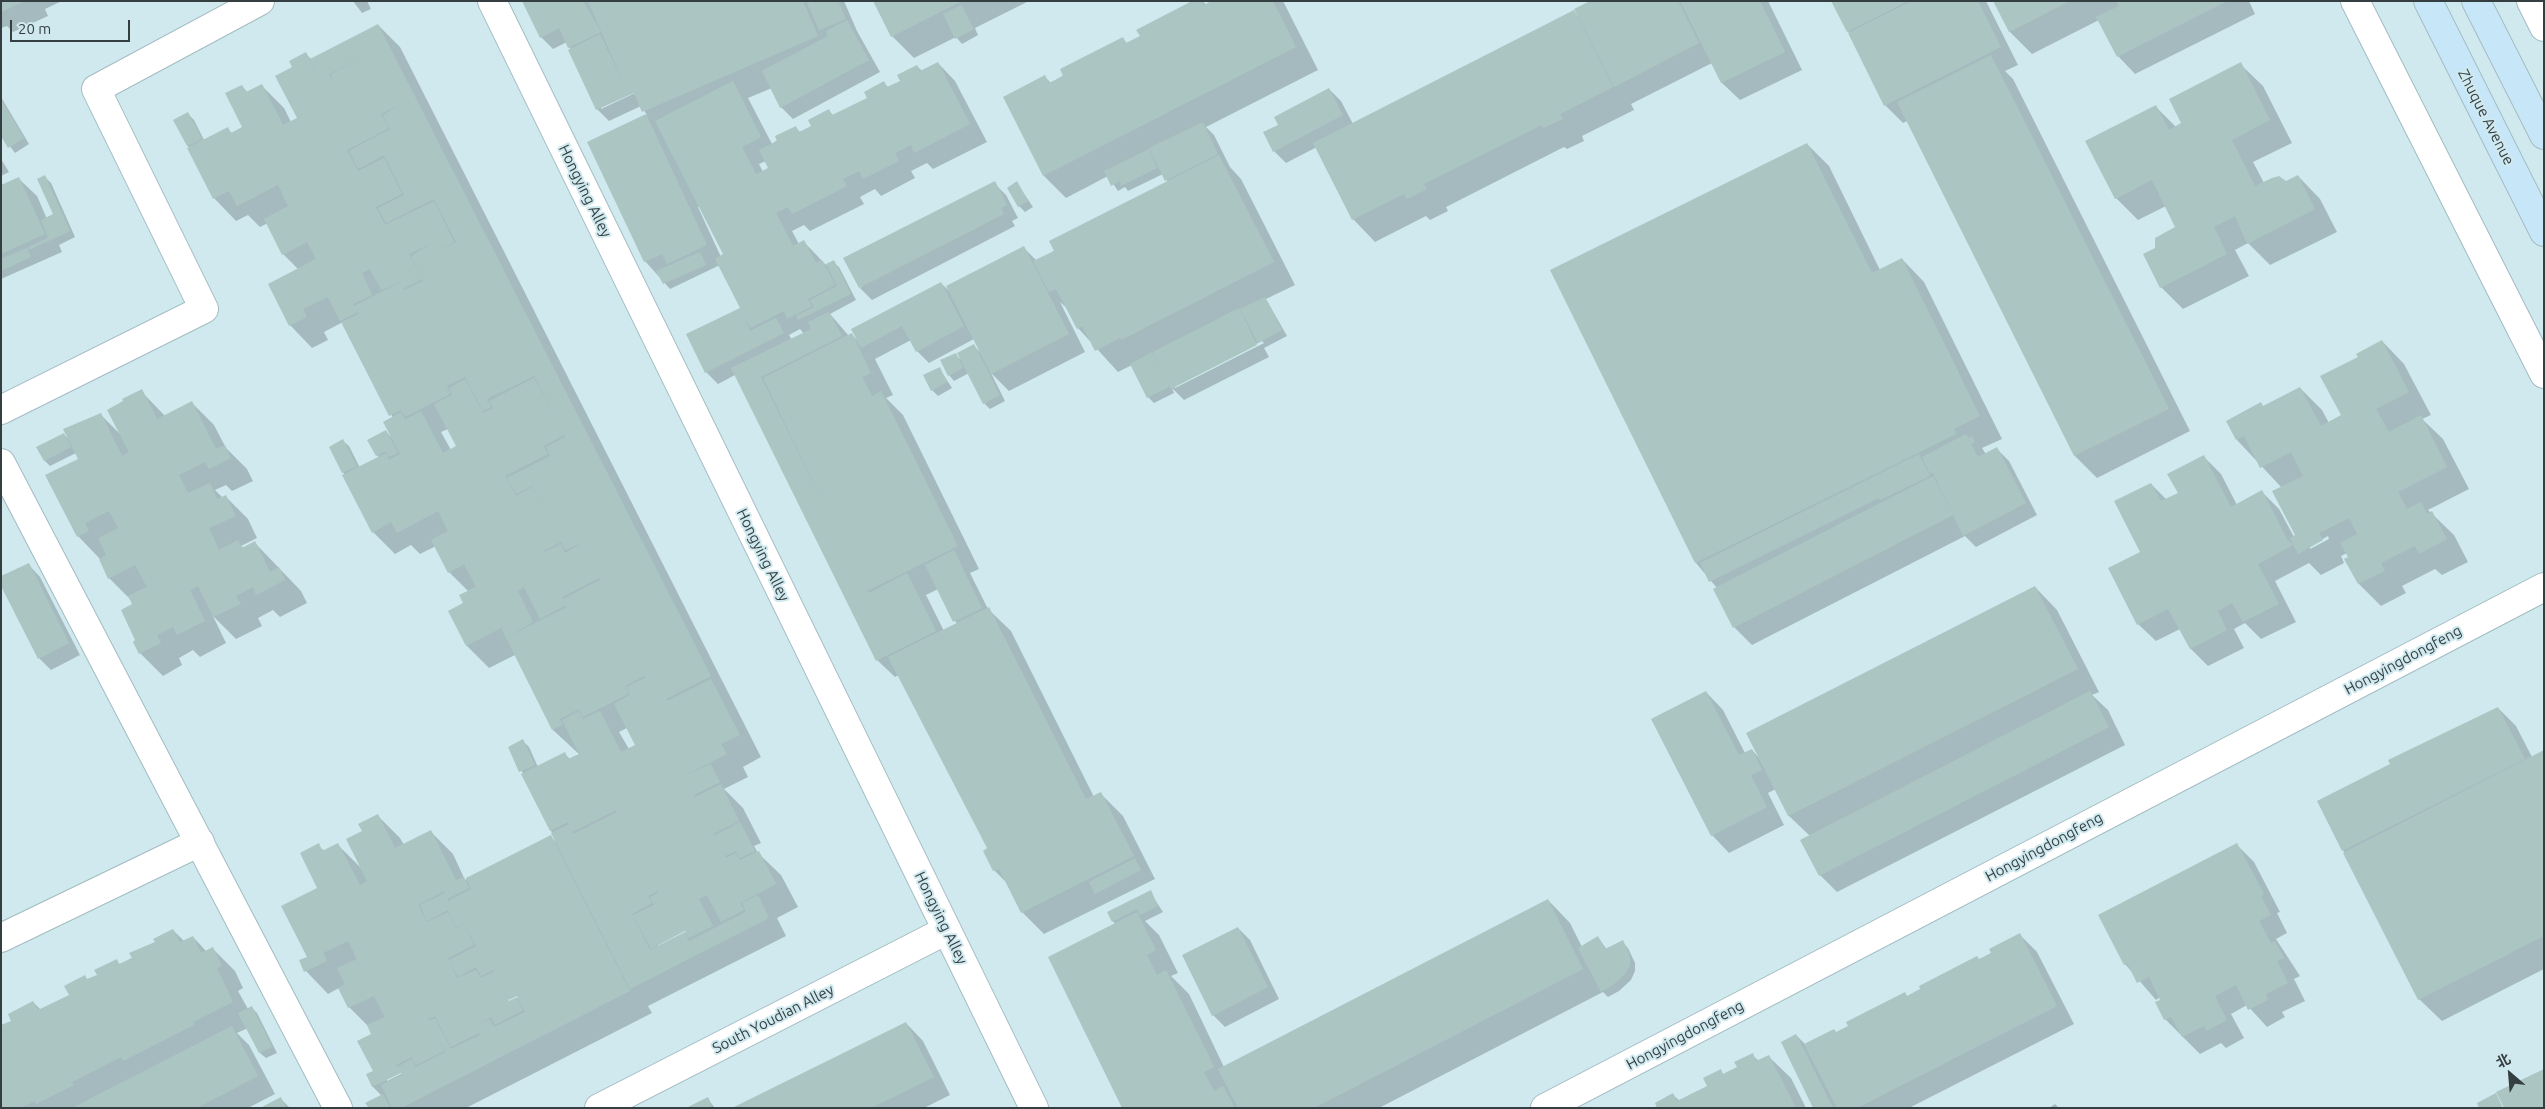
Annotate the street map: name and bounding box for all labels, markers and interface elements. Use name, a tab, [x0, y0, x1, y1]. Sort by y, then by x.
scale bar	[12, 10, 132, 42]
text: 20 m	[18, 20, 51, 37]
street label: Zhuque Avenue	[2454, 66, 2518, 168]
street label: Hongying Alley	[555, 142, 615, 240]
street label: Hongying Alley	[733, 506, 793, 604]
street label: Hongyingdongfeng	[2341, 621, 2465, 699]
street label: Hongyingdongfeng	[1982, 808, 2106, 886]
street label: Hongying Alley	[911, 869, 971, 967]
street label: South Youdian Alley	[709, 981, 837, 1057]
street label: Hongyingdongfeng	[1623, 996, 1747, 1074]
north arrow	[2485, 1049, 2535, 1099]
text: 北	[2493, 1050, 2513, 1071]

